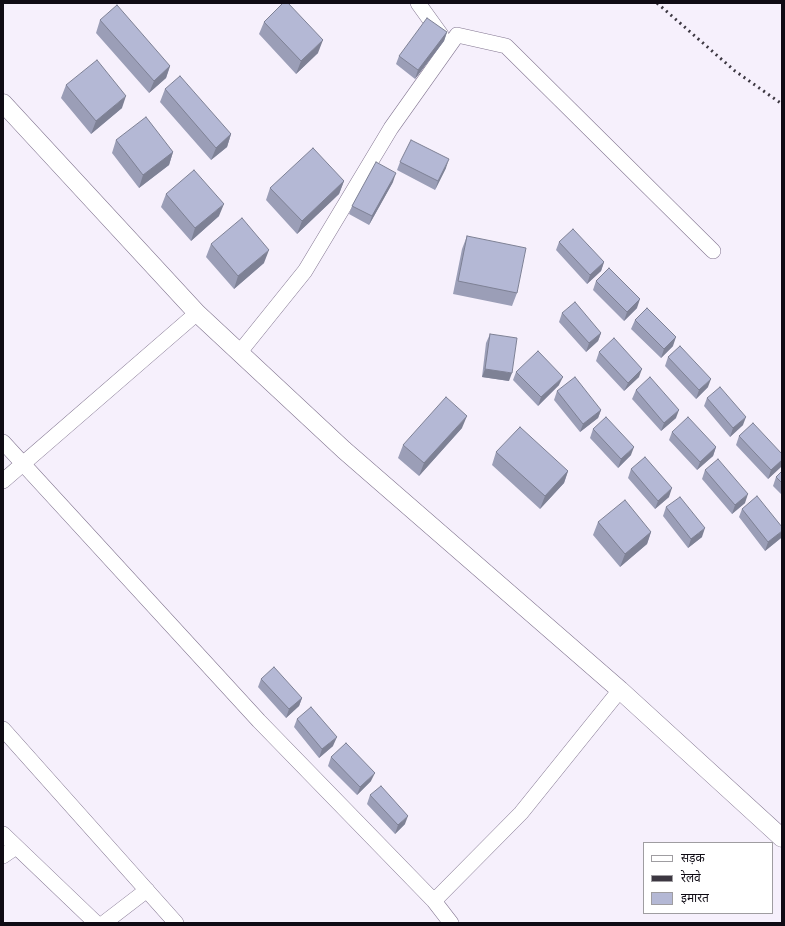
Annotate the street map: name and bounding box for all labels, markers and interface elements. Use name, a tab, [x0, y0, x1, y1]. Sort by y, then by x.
legend	[643, 842, 773, 914]
text: सड़क	[681, 850, 705, 864]
text: रेलवे	[681, 870, 701, 884]
text: इमारत	[681, 890, 709, 904]

